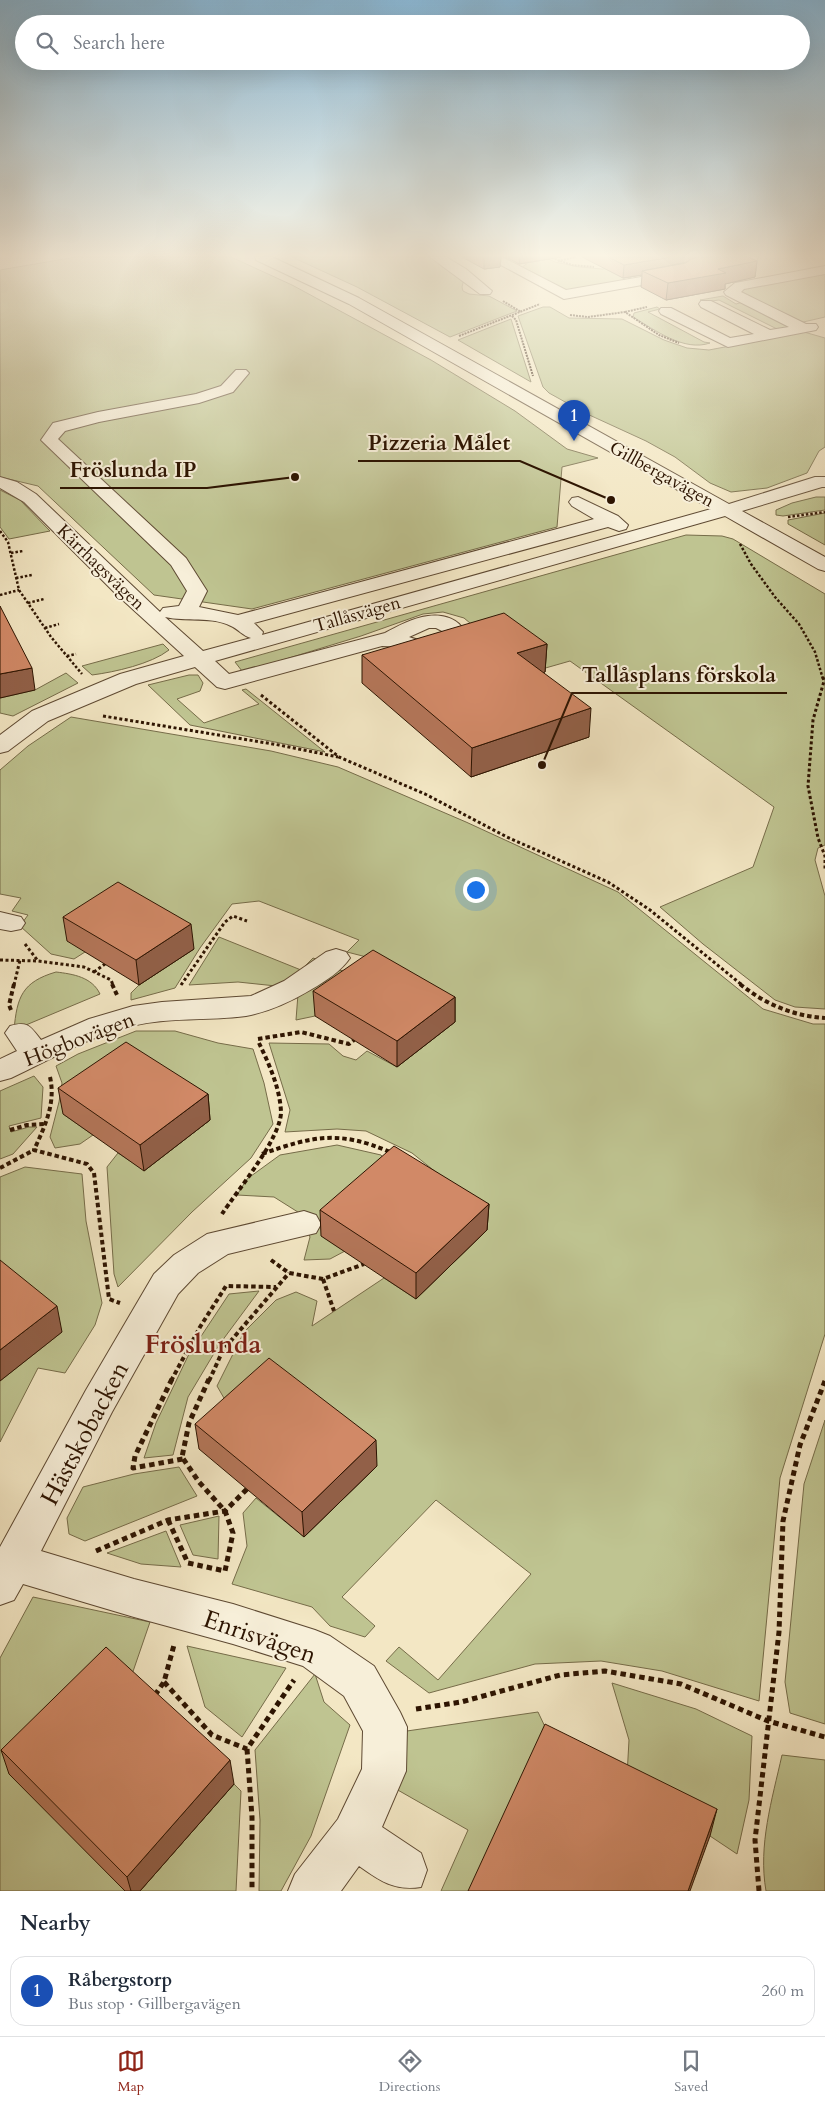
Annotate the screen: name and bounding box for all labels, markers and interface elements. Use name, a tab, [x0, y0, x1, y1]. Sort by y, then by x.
search box	[15, 15, 810, 70]
icon: search	[33, 29, 61, 57]
text: Search here	[73, 30, 165, 56]
pin: 1	[558, 400, 590, 441]
callout: Pizzeria Målet	[358, 424, 520, 461]
text: Pizzeria Målet	[368, 428, 510, 458]
street label: Gillbergavägen	[605, 435, 719, 514]
callout: Fröslunda IP	[60, 451, 207, 488]
text: Fröslunda IP	[69, 455, 197, 485]
street label: Kärrhagsvägen	[51, 519, 151, 616]
street label: Tallåsvägen	[311, 590, 404, 639]
callout: Tallåsplans förskola	[572, 656, 787, 693]
text: Tallåsplans förskola	[582, 660, 776, 690]
your location	[463, 877, 489, 903]
street label: Högbovägen	[20, 1005, 139, 1074]
district label: Fröslunda	[145, 1327, 262, 1362]
street label: Hästskobacken	[33, 1356, 137, 1511]
street label: Enrisvägen	[199, 1602, 321, 1672]
text: Nearby	[20, 1909, 91, 1938]
text: Råbergstorp	[68, 1967, 172, 1993]
text: 1	[33, 1980, 41, 2002]
text: 260 m	[762, 1980, 804, 2002]
text: Bus stop · Gillbergavägen	[68, 1993, 241, 2015]
tab: Map	[117, 2047, 145, 2096]
tab: Directions	[379, 2047, 440, 2096]
tab: Saved	[674, 2047, 708, 2096]

